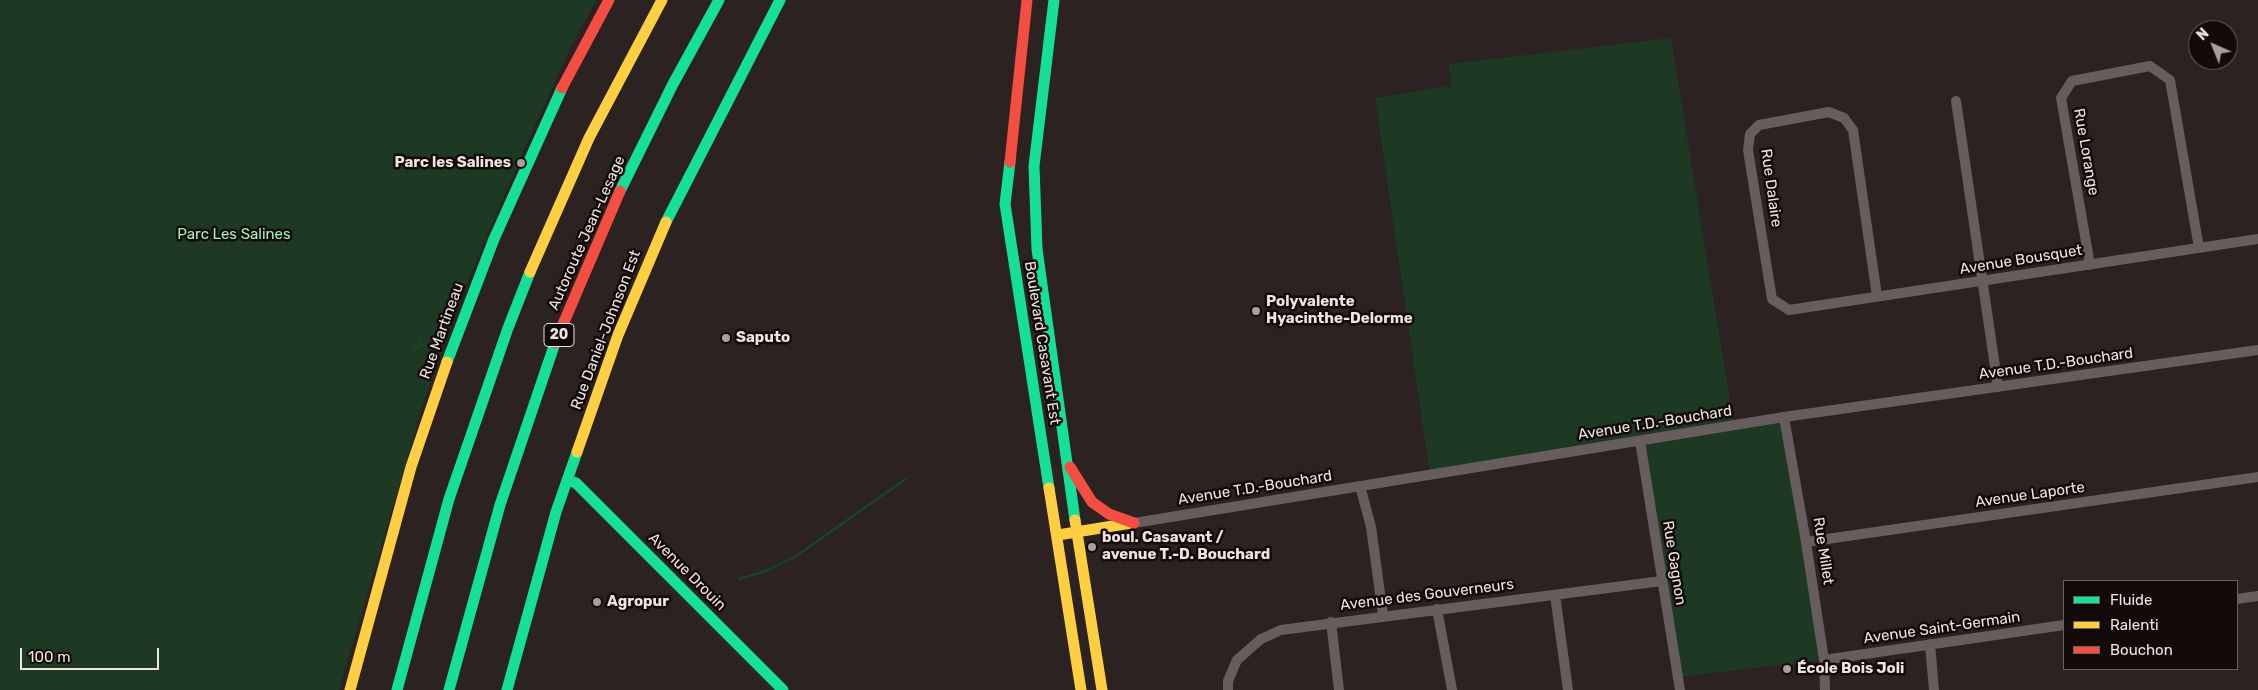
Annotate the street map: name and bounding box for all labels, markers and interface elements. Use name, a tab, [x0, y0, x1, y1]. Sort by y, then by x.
north arrow	[2188, 20, 2238, 70]
text: N	[2193, 25, 2212, 44]
street label: Rue Lorange	[2069, 107, 2103, 197]
street label: Rue Dalaire	[1757, 148, 1785, 228]
street label: Autoroute Jean-Lesage	[545, 153, 629, 313]
place label: Parc les Salines	[394, 154, 511, 172]
marker: Parc les Salines	[515, 157, 527, 169]
park label: Parc Les Salines	[177, 226, 291, 244]
street label: Avenue Bousquet	[1958, 241, 2084, 279]
street label: Rue Daniel-Johnson Est	[567, 248, 645, 412]
street label: Boulevard Casavant Est	[1020, 260, 1064, 426]
street label: Rue Martineau	[416, 280, 468, 382]
place label: Polyvalente Hyacinthe-Delorme	[1266, 293, 1413, 328]
marker: Polyvalente Hyacinthe-Delorme	[1250, 305, 1262, 317]
road number: 20	[544, 324, 574, 346]
place label: Saputo	[736, 329, 790, 347]
marker: Saputo	[720, 332, 732, 344]
street label: Avenue T.D.-Bouchard	[1978, 344, 2134, 384]
street label: Avenue T.D.-Bouchard	[1577, 402, 1733, 444]
street label: Avenue T.D.-Bouchard	[1177, 467, 1333, 509]
street label: Avenue Laporte	[1974, 478, 2086, 512]
street label: Rue Millet	[1809, 516, 1837, 586]
street label: Rue Gagnon	[1658, 520, 1690, 606]
street label: Avenue Drouin	[644, 529, 730, 615]
place label: boul. Casavant / avenue T.-D. Bouchard	[1102, 529, 1270, 564]
marker: boul. Casavant / avenue T.-D. Bouchard	[1086, 541, 1098, 553]
street label: Avenue des Gouverneurs	[1339, 575, 1515, 615]
legend	[2063, 580, 2238, 670]
text: Fluide	[2110, 591, 2152, 609]
place label: Agropur	[607, 593, 669, 611]
marker: Agropur	[591, 596, 603, 608]
street label: Avenue Saint-Germain	[1862, 608, 2022, 648]
text: Ralenti	[2110, 616, 2159, 634]
scale bar	[22, 638, 161, 670]
text: Bouchon	[2110, 641, 2173, 659]
text: 100 m	[28, 648, 70, 666]
place label: École Bois Joli	[1797, 660, 1904, 678]
marker: École Bois Joli	[1781, 663, 1793, 675]

